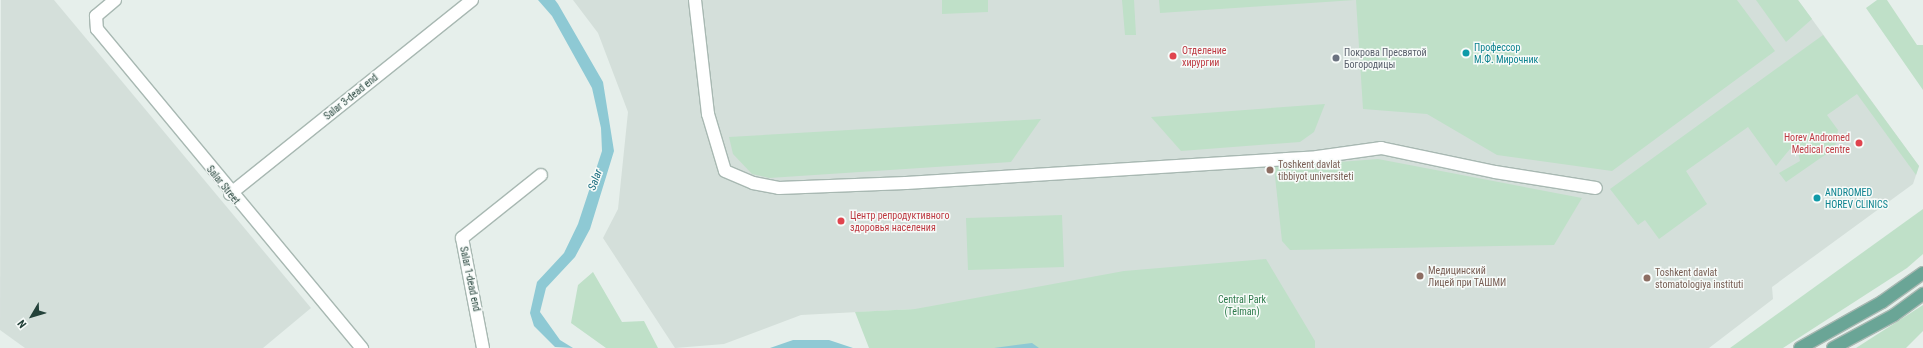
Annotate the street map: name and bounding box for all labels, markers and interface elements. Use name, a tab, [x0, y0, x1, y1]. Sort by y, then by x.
place label: Профессор М.Ф. Мирочник	[1474, 41, 1538, 64]
place label: Отделение хирургии	[1182, 44, 1227, 68]
place label: Покрова Пресвятой Богородицы	[1344, 46, 1427, 70]
marker: Профессор М.Ф. Мирочник	[1461, 48, 1471, 58]
marker: Отделение хирургии	[1167, 50, 1179, 62]
marker: Покрова Пресвятой Богородицы	[1331, 53, 1341, 63]
street label: Salar 3-dead end	[322, 72, 380, 122]
place label: Horev Andromed Medical centre	[1784, 131, 1850, 154]
marker: Horev Andromed Medical centre	[1853, 137, 1865, 149]
place label: Toshkent davlat tibbiyot universiteti	[1278, 158, 1353, 182]
street label: Salar Street	[204, 163, 242, 207]
marker: Toshkent davlat tibbiyot universiteti	[1265, 165, 1275, 175]
water label: Salar	[586, 168, 606, 192]
place label: ANDROMED HOREV CLINICS	[1825, 186, 1888, 210]
marker: ANDROMED HOREV CLINICS	[1812, 193, 1822, 203]
place label: Центр репродуктивного здоровья населения	[850, 209, 949, 232]
marker: Центр репродуктивного здоровья населения	[835, 215, 847, 227]
street label: Salar 1-dead end	[457, 245, 483, 313]
place label: Медицинский Лицей при ТАШМИ	[1428, 264, 1506, 288]
place label: Toshkent davlat stomatologiya instituti	[1655, 266, 1743, 290]
marker: Медицинский Лицей при ТАШМИ	[1415, 271, 1425, 281]
marker: Toshkent davlat stomatologiya instituti	[1642, 273, 1652, 283]
park label: Central Park (Telman)	[1218, 293, 1266, 316]
north arrow	[12, 296, 52, 336]
text: N	[15, 317, 29, 330]

